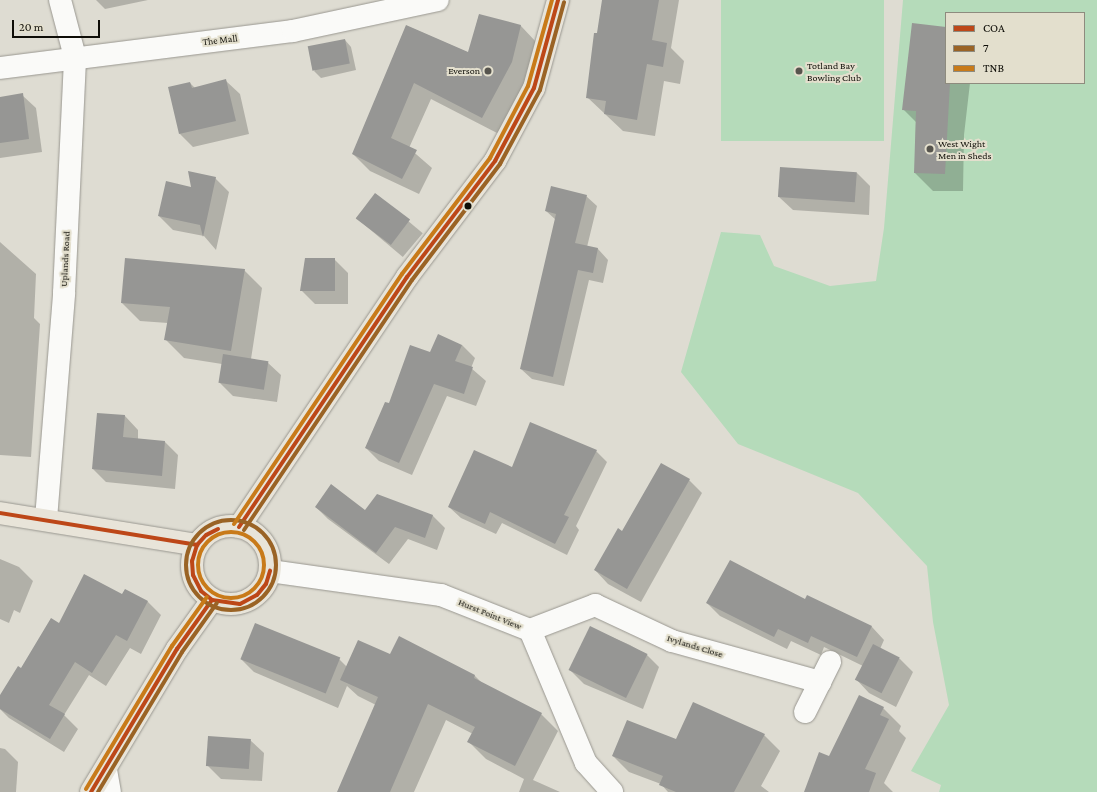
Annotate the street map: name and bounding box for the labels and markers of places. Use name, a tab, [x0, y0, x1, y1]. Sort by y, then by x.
place label: Totland Bay Bowling Club	[807, 59, 861, 82]
place label: Everson	[448, 65, 480, 77]
marker: Everson	[483, 66, 493, 76]
marker: Totland Bay Bowling Club	[794, 66, 804, 76]
place label: West Wight Men in Sheds	[938, 137, 991, 160]
marker: West Wight Men in Sheds	[925, 144, 935, 154]
unlabelled marker	[463, 201, 473, 211]

